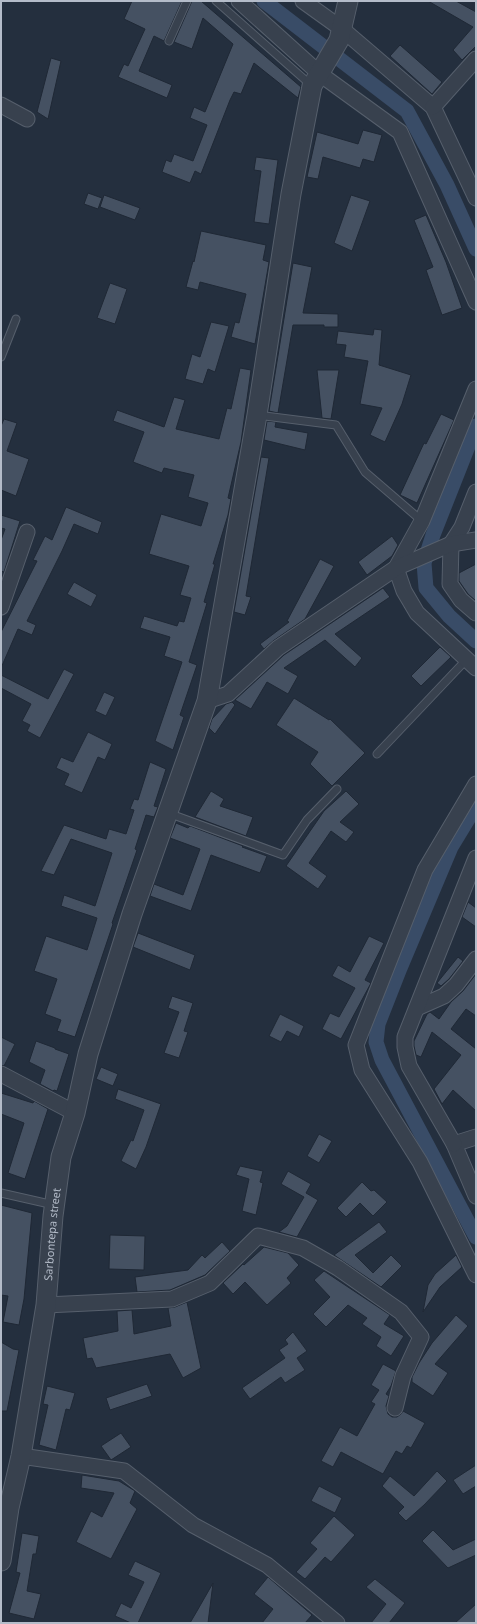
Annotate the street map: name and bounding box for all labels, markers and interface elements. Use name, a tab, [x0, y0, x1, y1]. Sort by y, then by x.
street label: Sarbontepa street	[40, 1187, 64, 1281]

